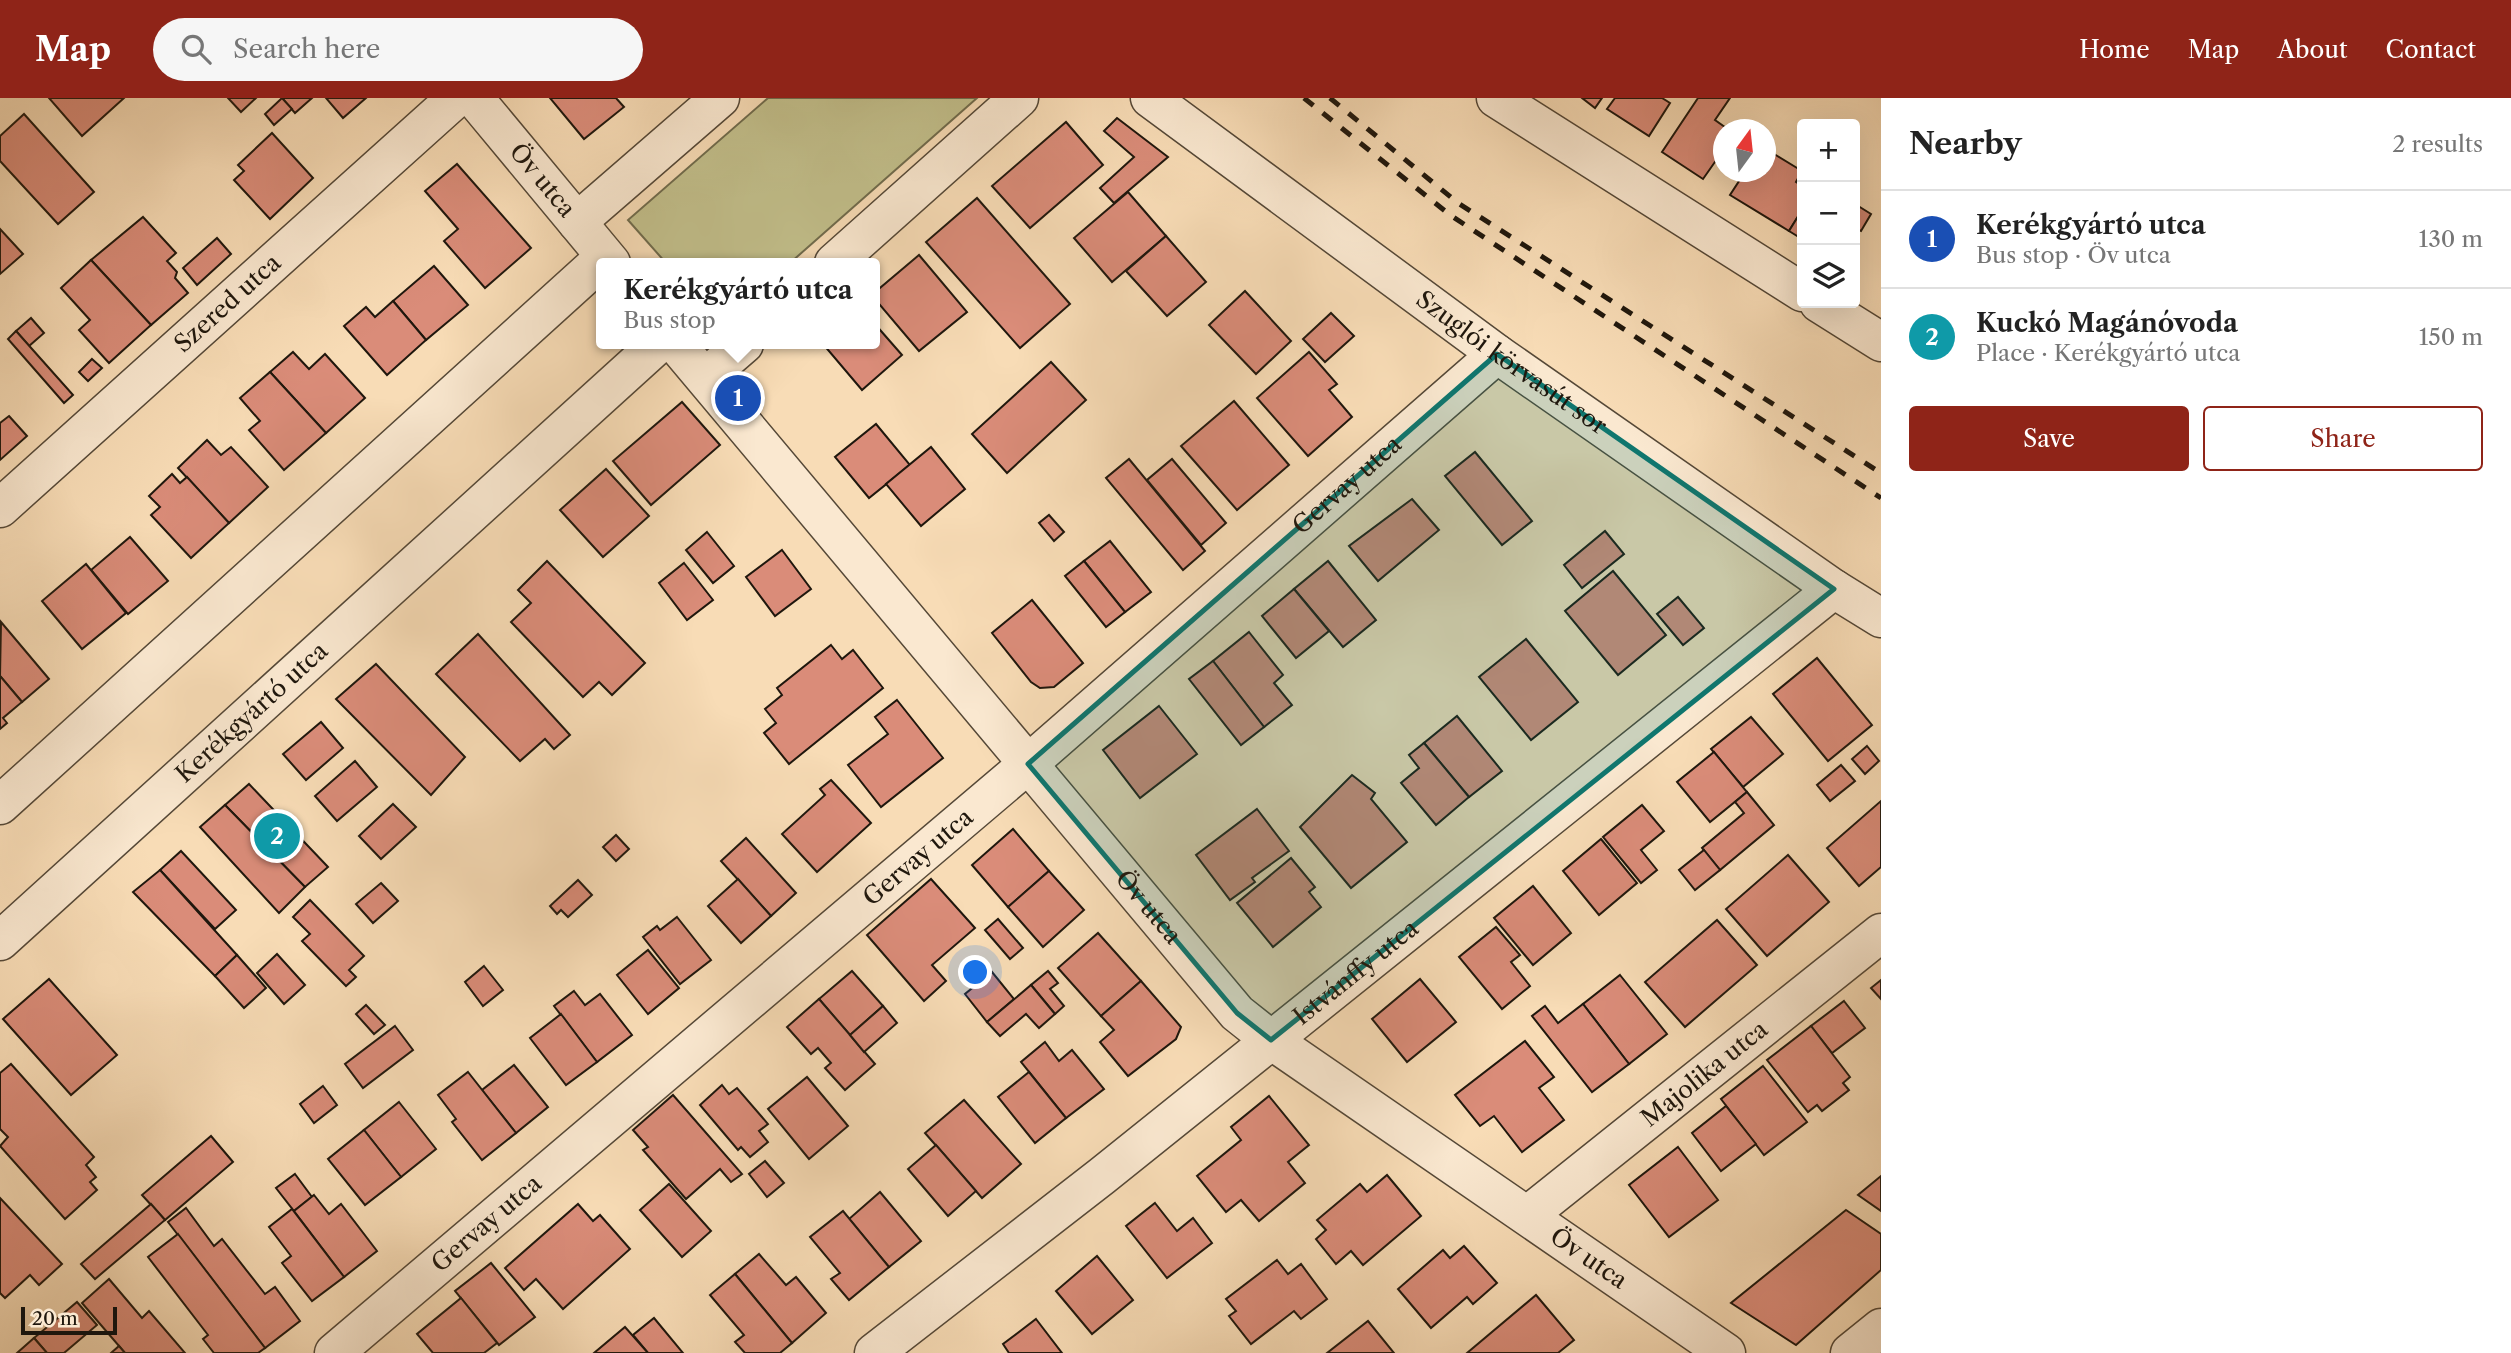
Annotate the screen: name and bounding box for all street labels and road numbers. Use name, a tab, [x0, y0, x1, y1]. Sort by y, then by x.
street label: Öv utca	[504, 137, 582, 223]
street label: Szered utca	[168, 248, 287, 358]
street label: Szuglói körvasút sor	[1411, 284, 1613, 440]
street label: Gervay utca	[1286, 429, 1407, 540]
street label: Kerékgyártó utca	[170, 636, 334, 788]
street label: Gervay utca	[857, 802, 979, 912]
street label: Öv utca	[1110, 864, 1188, 950]
street label: Istvánffy utca	[1287, 913, 1424, 1031]
street label: Majolika utca	[1635, 1014, 1774, 1133]
street label: Gervay utca	[425, 1168, 547, 1278]
street label: Öv utca	[1545, 1221, 1633, 1295]

